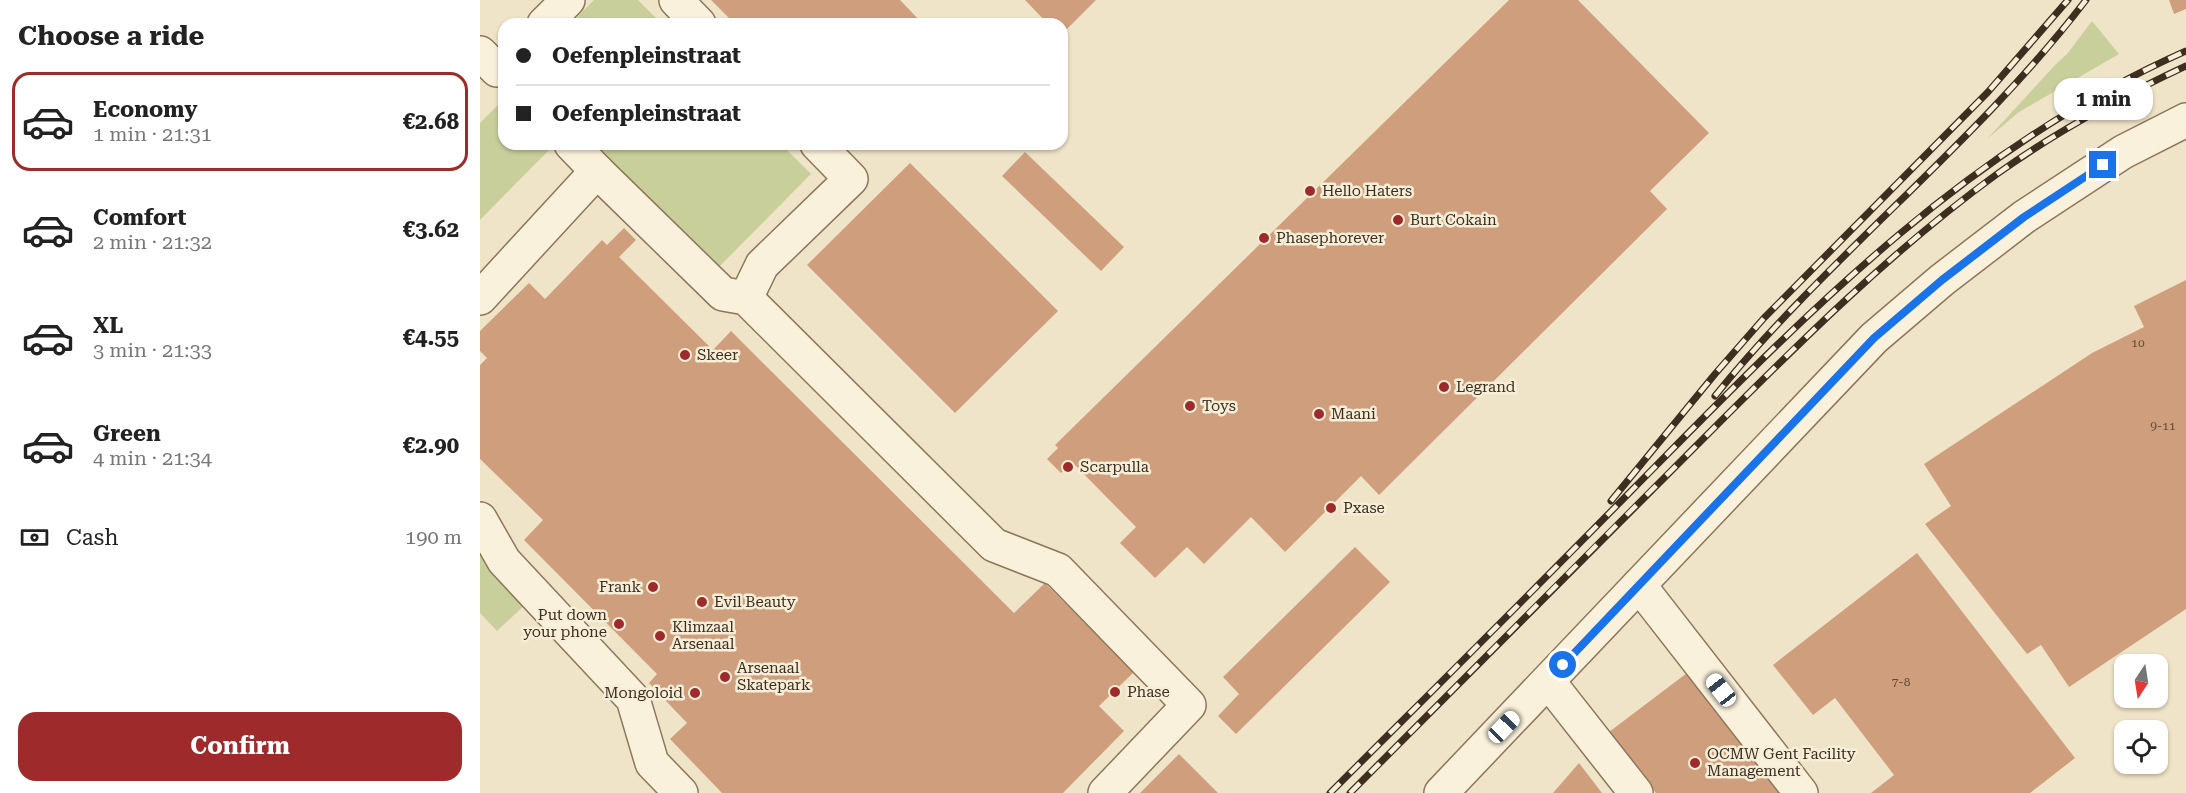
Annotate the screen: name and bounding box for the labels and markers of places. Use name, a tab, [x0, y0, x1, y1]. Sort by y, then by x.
place label: Hello Haters	[1322, 182, 1412, 200]
marker: Hello Haters	[1303, 184, 1317, 198]
place label: Burt Cokain	[1410, 211, 1497, 229]
marker: Burt Cokain	[1391, 213, 1405, 227]
place label: Phasephorever	[1276, 229, 1384, 247]
marker: Phasephorever	[1257, 231, 1271, 245]
place label: Skeer	[697, 346, 738, 364]
marker: Skeer	[678, 348, 692, 362]
place label: Legrand	[1456, 378, 1516, 396]
marker: Legrand	[1437, 380, 1451, 394]
place label: Toys	[1202, 397, 1236, 415]
marker: Toys	[1183, 399, 1197, 413]
place label: Maani	[1331, 405, 1376, 423]
marker: Maani	[1312, 407, 1326, 421]
place label: Scarpulla	[1080, 458, 1149, 476]
marker: Scarpulla	[1061, 460, 1075, 474]
place label: Pxase	[1343, 499, 1385, 517]
marker: Pxase	[1324, 501, 1338, 515]
place label: Frank	[599, 578, 641, 596]
marker: Frank	[646, 580, 660, 594]
place label: Evil Beauty	[714, 593, 796, 611]
marker: Evil Beauty	[695, 595, 709, 609]
place label: Put down your phone	[523, 606, 607, 641]
marker: Put down your phone	[612, 617, 626, 631]
place label: Klimzaal Arsenaal	[672, 618, 735, 653]
marker: Klimzaal Arsenaal	[653, 629, 667, 643]
place label: Arsenaal Skatepark	[737, 659, 811, 694]
marker: Arsenaal Skatepark	[718, 670, 732, 684]
place label: Phase	[1127, 683, 1170, 701]
place label: Mongoloid	[604, 684, 683, 702]
marker: Phase	[1108, 685, 1122, 699]
marker: Mongoloid	[688, 686, 702, 700]
place label: OCMW Gent Facility Management	[1707, 745, 1856, 780]
marker: OCMW Gent Facility Management	[1688, 756, 1702, 770]

